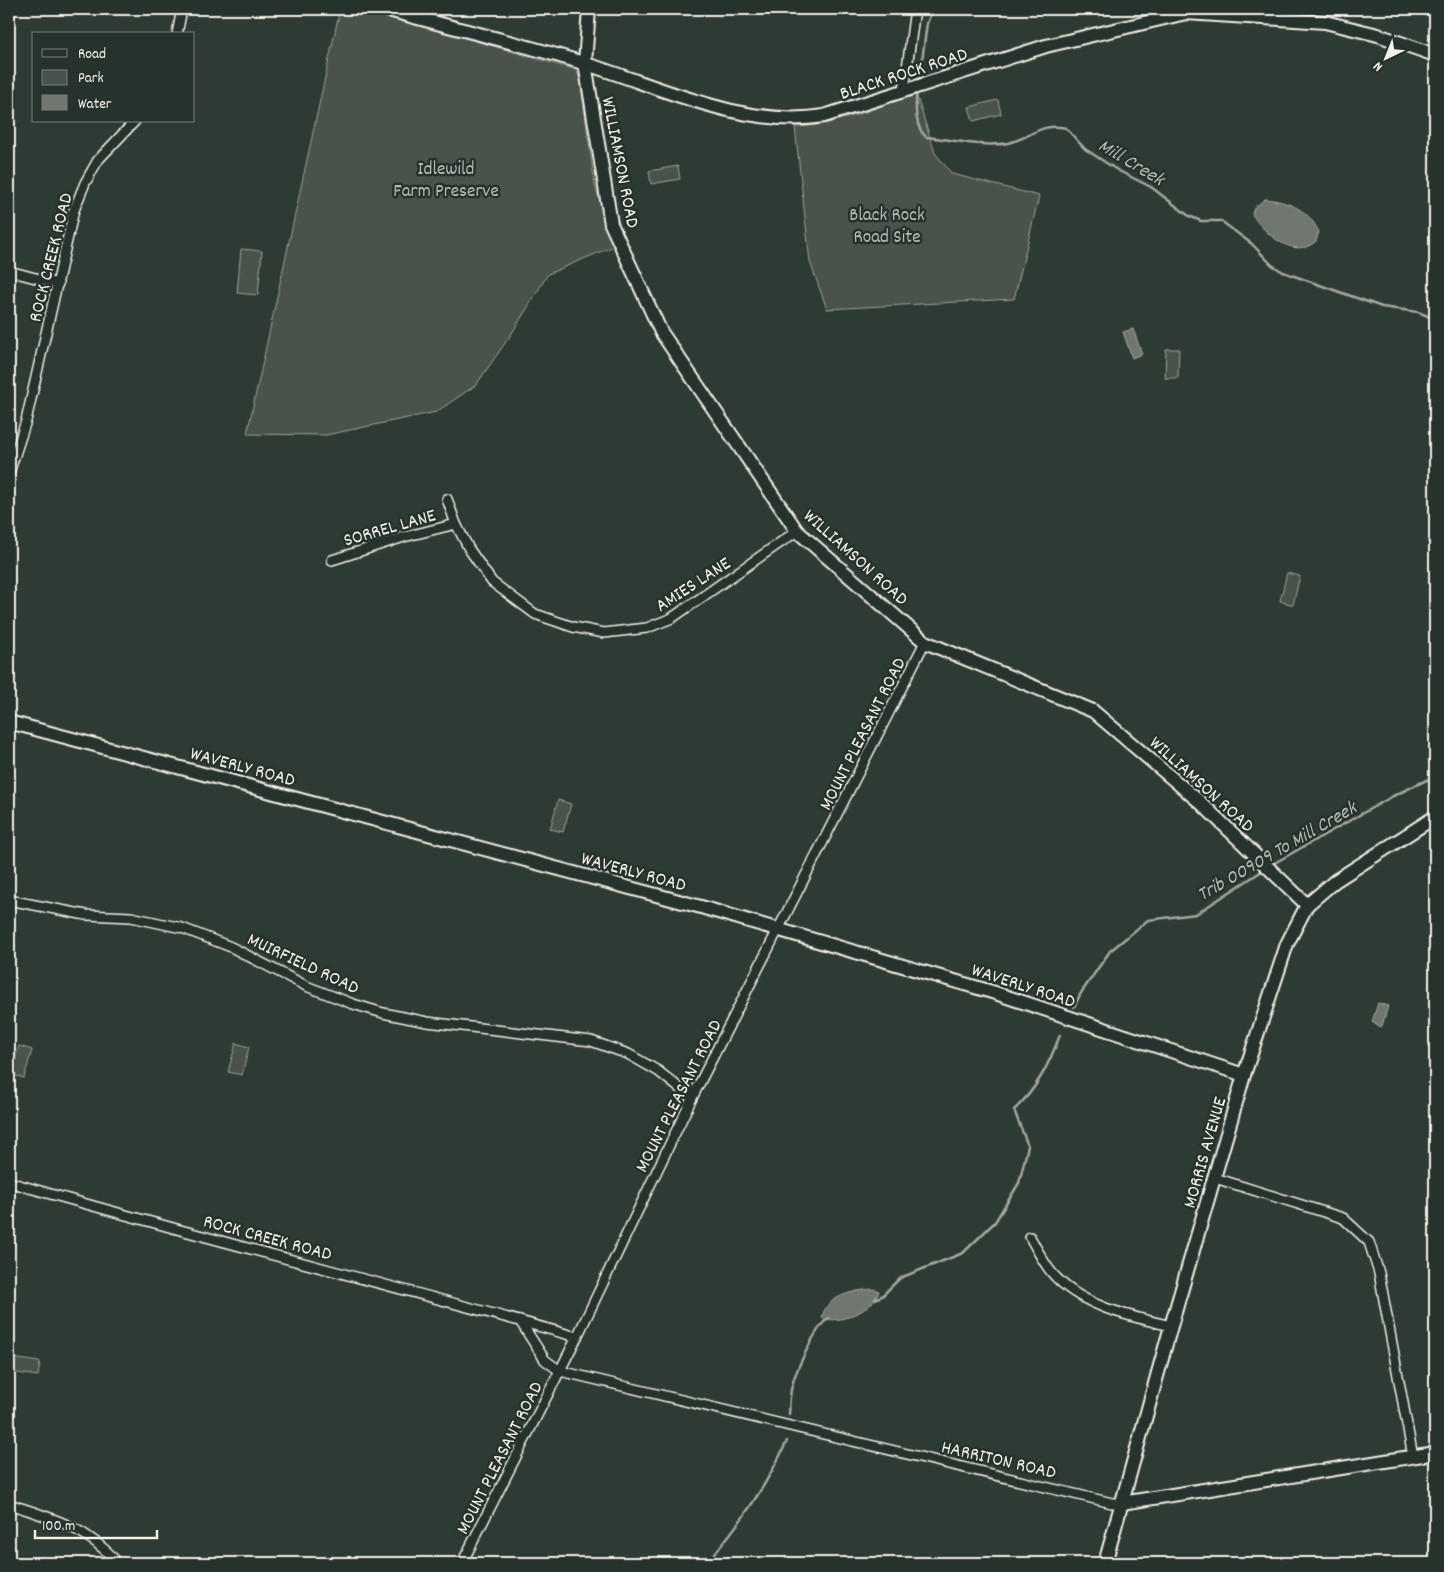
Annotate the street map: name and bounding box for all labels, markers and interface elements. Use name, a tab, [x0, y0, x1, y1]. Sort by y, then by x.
legend	[32, 32, 195, 122]
north arrow	[1362, 32, 1412, 82]
street label: BLACK ROCK ROAD	[837, 42, 972, 109]
text: Road	[78, 44, 106, 66]
text: N	[1369, 56, 1388, 76]
text: Park	[78, 68, 104, 90]
text: Water	[78, 94, 112, 116]
street label: WILLIAMSON ROAD	[593, 95, 645, 231]
water label: Mill Creek	[1092, 133, 1170, 195]
park label: Idlewild Farm Preserve	[393, 157, 499, 206]
street label: ROCK CREEK ROAD	[23, 190, 82, 325]
park label: Black Rock Road Site	[849, 203, 925, 252]
street label: SORREL LANE	[341, 503, 440, 555]
street label: WILLIAMSON ROAD	[796, 504, 913, 613]
street label: AMIES LANE	[651, 551, 737, 620]
street label: MOUNT PLEASANT ROAD	[814, 653, 914, 816]
street label: WILLIAMSON ROAD	[1142, 731, 1259, 840]
street label: WAVERLY ROAD	[187, 741, 298, 795]
water label: Trib 00909 To Mill Creek	[1192, 795, 1364, 910]
street label: WAVERLY ROAD	[578, 846, 689, 900]
street label: MUIRFIELD ROAD	[242, 927, 363, 1003]
street label: WAVERLY ROAD	[968, 958, 1078, 1017]
street label: MOUNT PLEASANT ROAD	[630, 1015, 730, 1178]
street label: MORRIS AVENUE	[1178, 1094, 1235, 1212]
street label: ROCK CREEK ROAD	[200, 1209, 335, 1270]
street label: MOUNT PLEASANT ROAD	[451, 1377, 551, 1540]
street label: HARRITON ROAD	[938, 1435, 1058, 1488]
scale bar	[35, 1507, 158, 1539]
text: 100 m	[42, 1516, 75, 1538]

